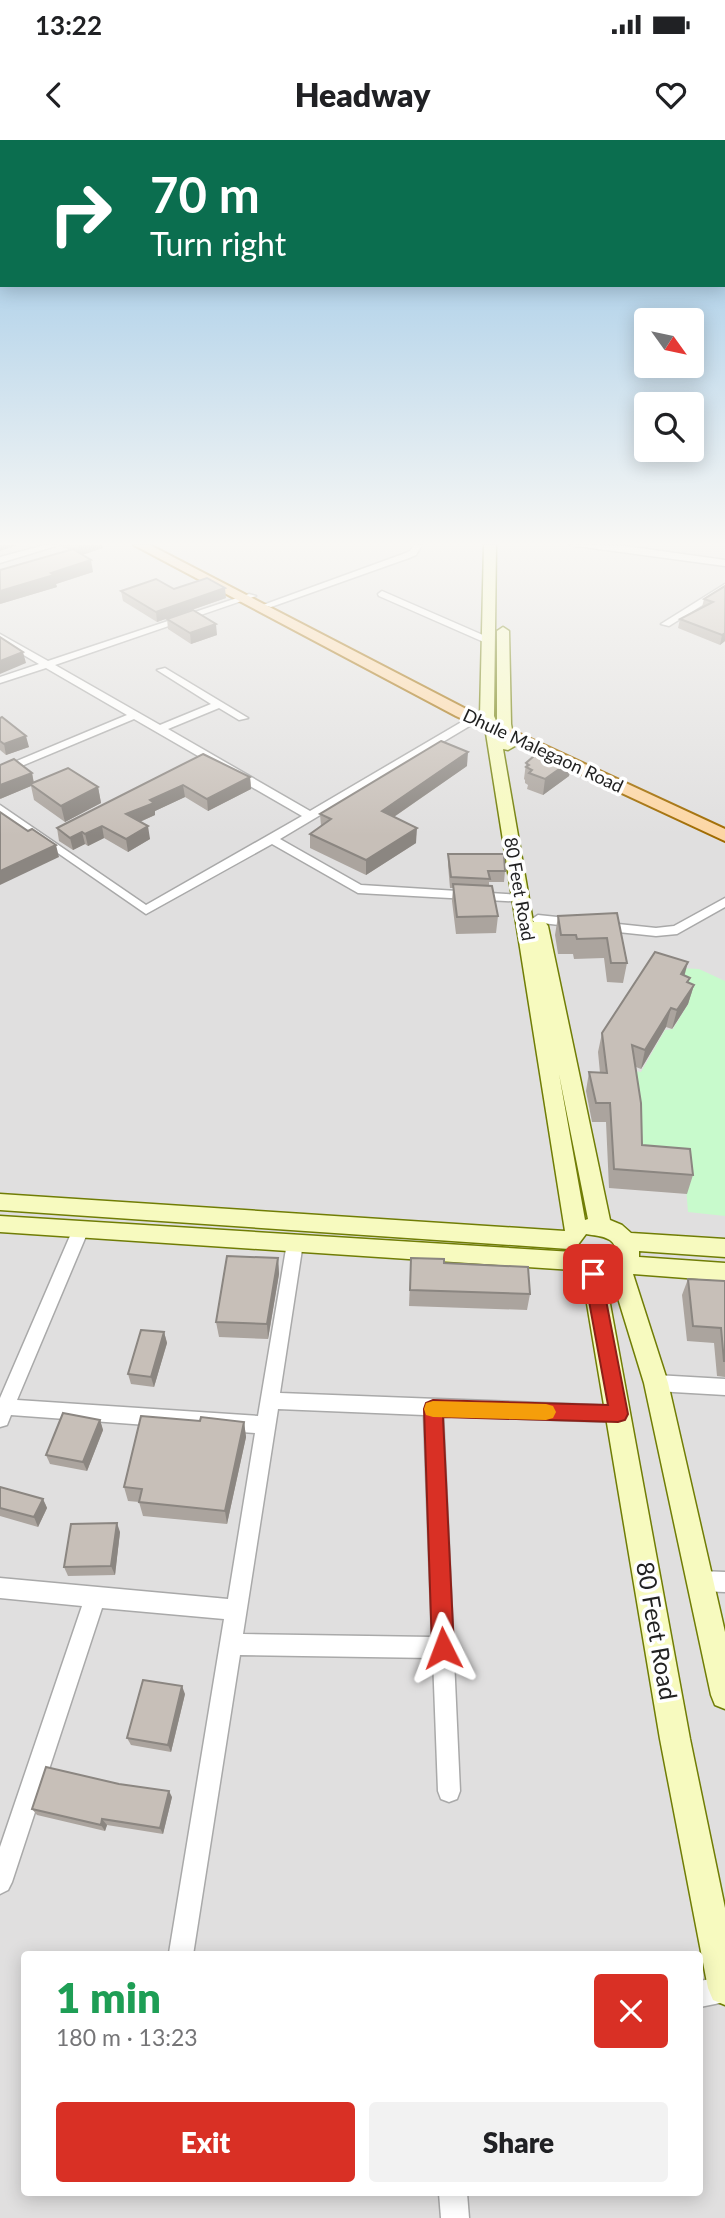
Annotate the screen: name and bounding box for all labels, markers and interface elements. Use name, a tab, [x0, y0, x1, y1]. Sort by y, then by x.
text: 13:22	[35, 9, 102, 41]
text: Headway	[295, 75, 430, 114]
icon: back	[35, 76, 73, 114]
icon: heart	[652, 76, 690, 114]
text: 70 m	[150, 165, 260, 223]
icon: right	[35, 168, 126, 259]
text: Turn right	[150, 224, 286, 263]
north arrow	[634, 308, 704, 378]
map controls	[634, 308, 704, 462]
button: search	[634, 392, 704, 462]
street label: Dhule Malegaon Road	[460, 703, 627, 797]
street label: 80 Feet Road	[500, 835, 540, 942]
pin	[563, 1244, 623, 1304]
icon: arrive	[574, 1255, 612, 1293]
street label: 80 Feet Road	[631, 1559, 684, 1702]
position arrow	[406, 1611, 480, 1685]
text: 1 min	[56, 1972, 161, 2022]
button: close	[594, 1974, 668, 2048]
text: 180 m · 13:23	[56, 2023, 198, 2051]
button: Exit	[56, 2102, 355, 2182]
button: Share	[369, 2102, 668, 2182]

